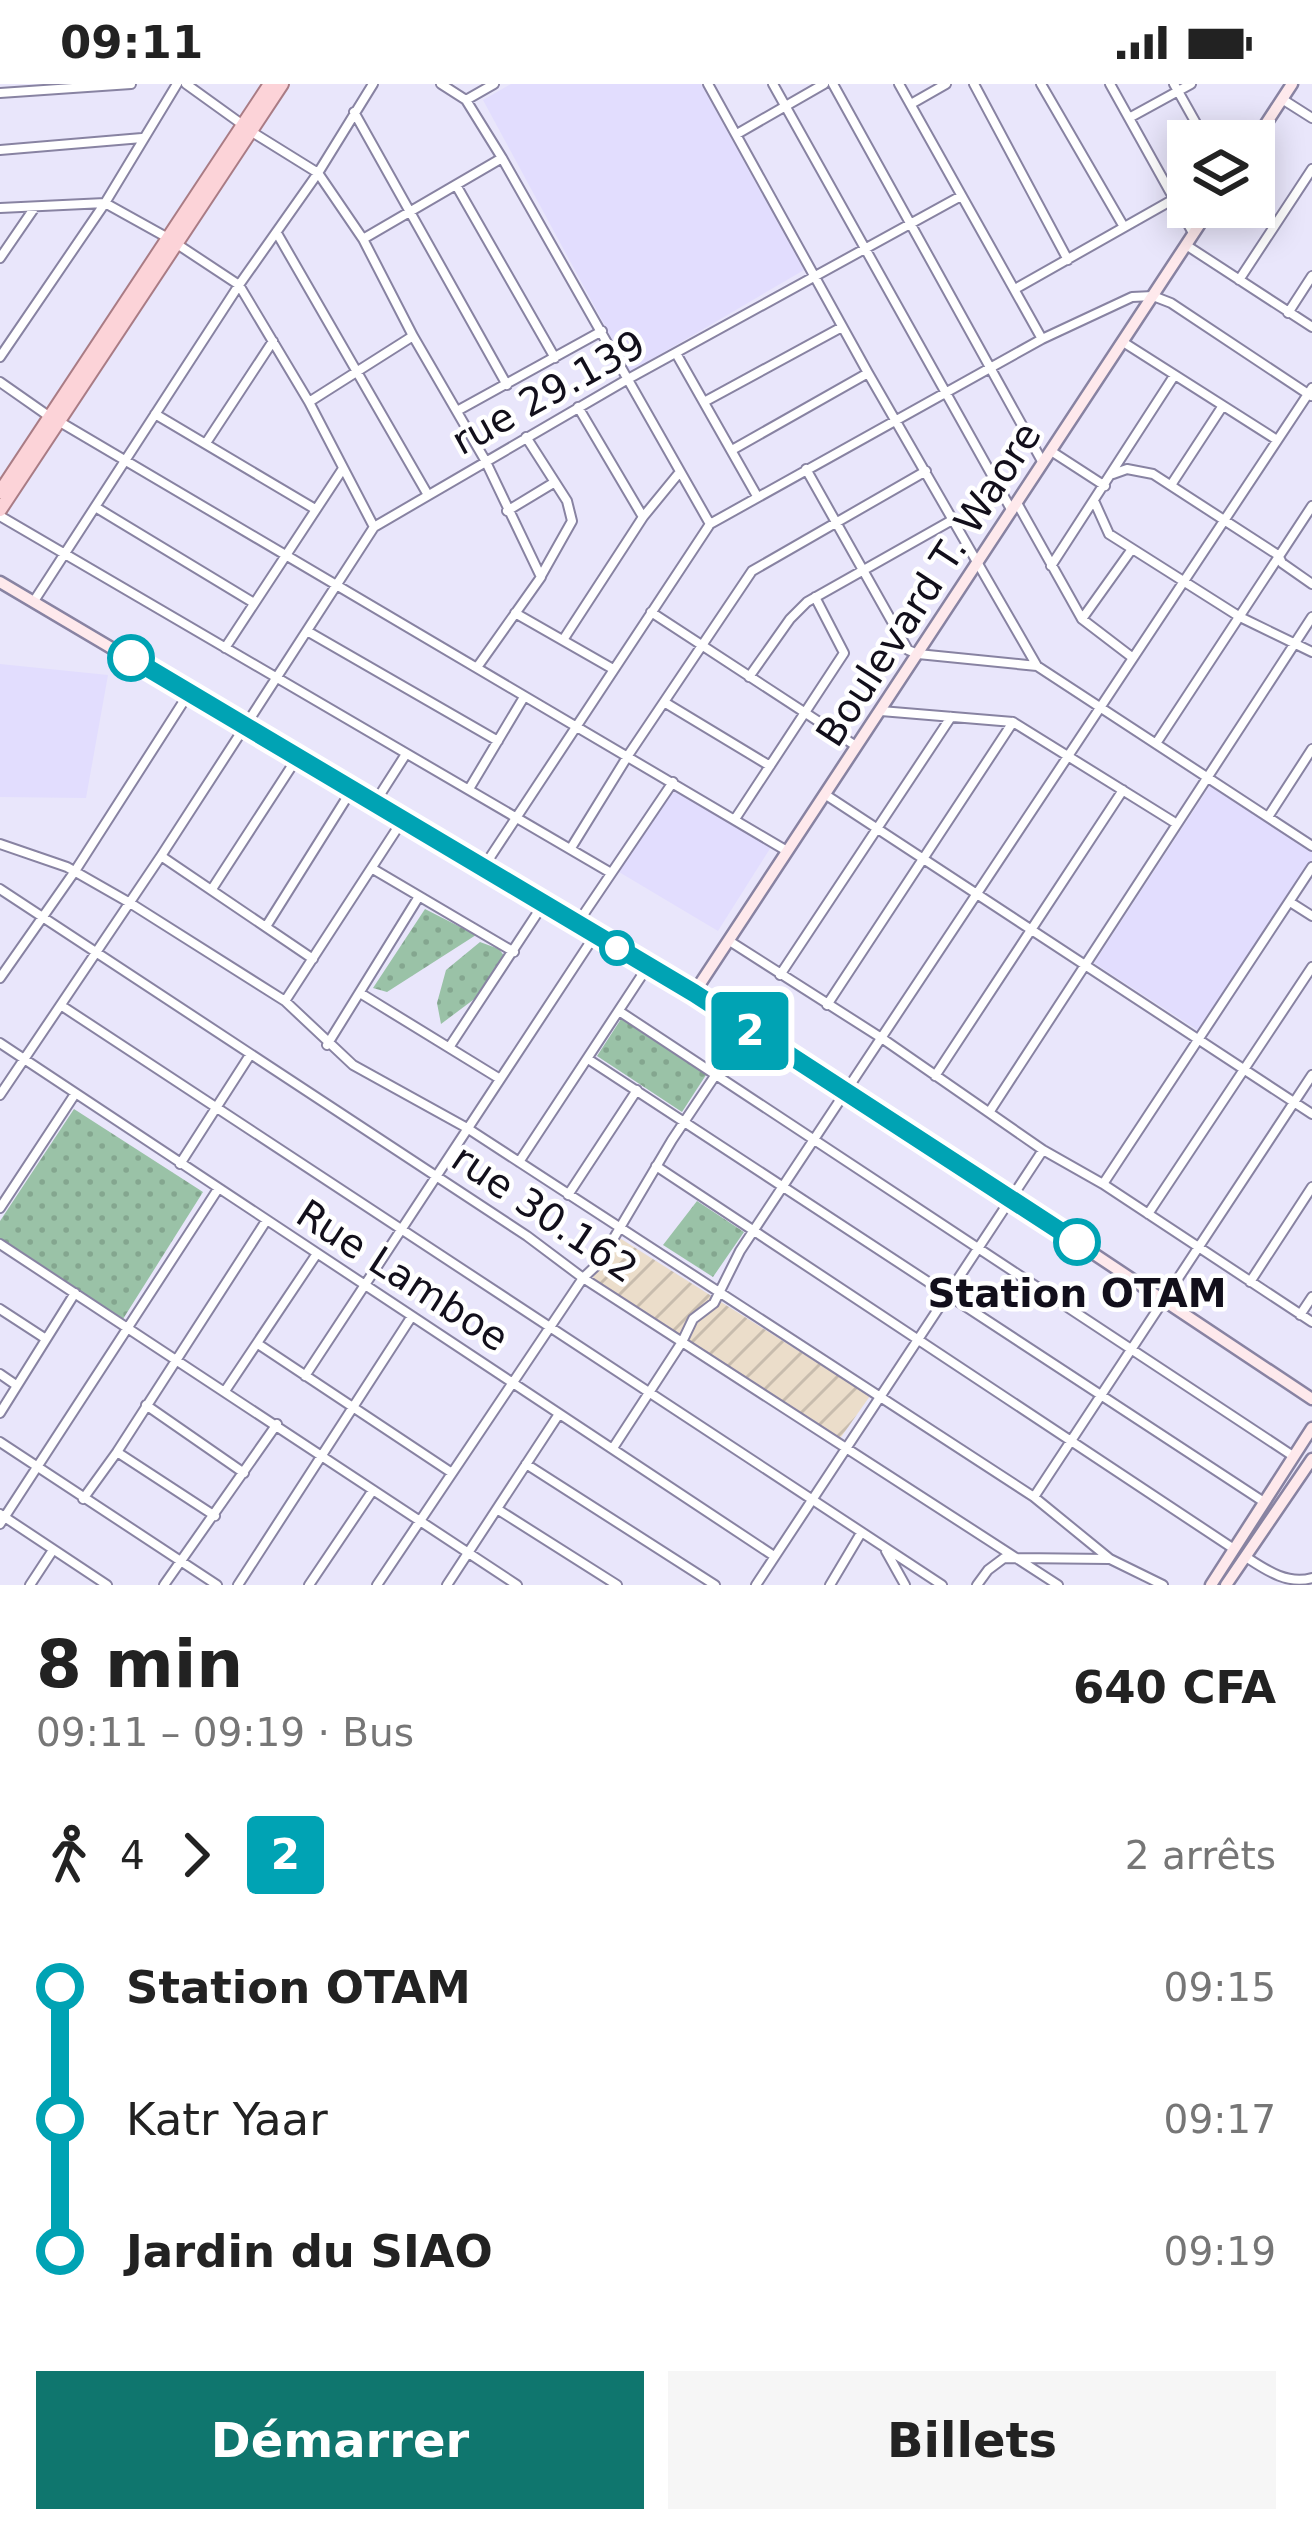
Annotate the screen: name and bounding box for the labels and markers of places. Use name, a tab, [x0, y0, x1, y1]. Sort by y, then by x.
unlabelled marker	[109, 636, 153, 680]
unlabelled marker	[601, 932, 633, 964]
marker: Station OTAM	[1055, 1220, 1099, 1264]
place label: Station OTAM	[928, 1271, 1226, 1316]

